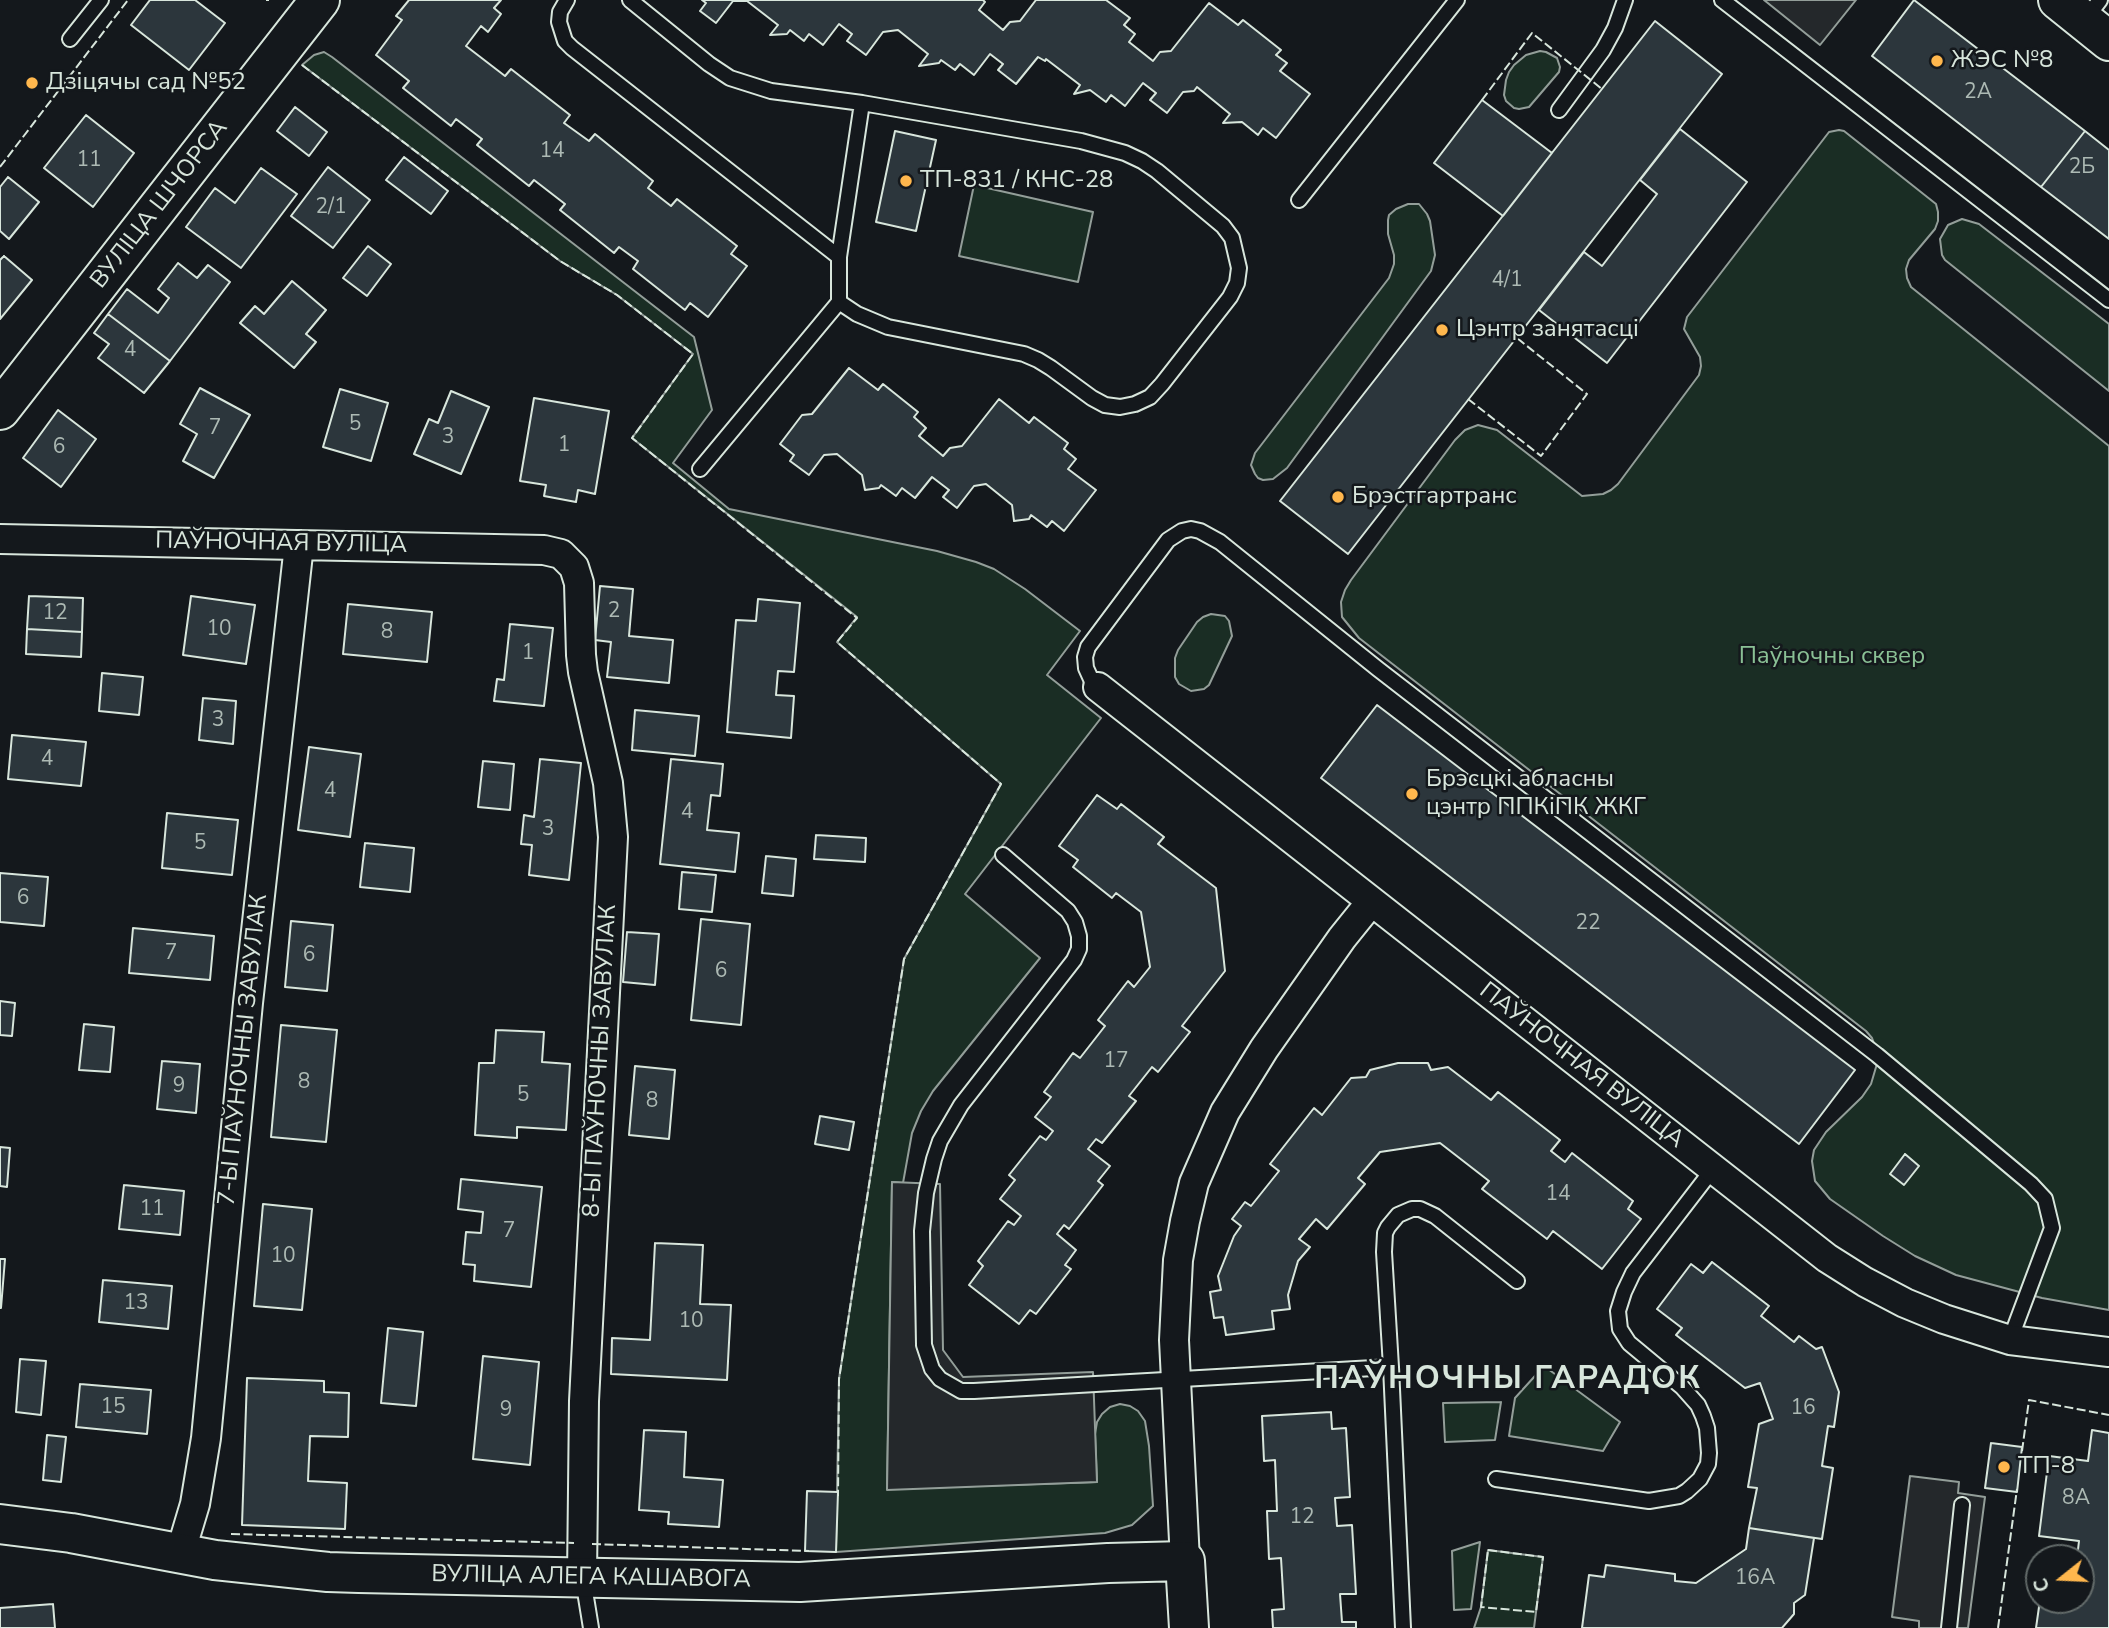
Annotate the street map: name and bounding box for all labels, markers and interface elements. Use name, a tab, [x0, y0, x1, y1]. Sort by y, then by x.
place label: ЖЭС №8	[1951, 47, 2053, 75]
marker: ЖЭС №8	[1929, 53, 1945, 69]
place label: Дзіцячы сад №52	[46, 69, 246, 97]
marker: Дзіцячы сад №52	[24, 75, 40, 91]
house number: 2А	[1964, 80, 1992, 106]
street label: ВУЛІЦА ШЧОРСА	[85, 115, 235, 295]
house number: 14	[539, 139, 565, 165]
house number: 11	[76, 148, 102, 174]
house number: 2Б	[2069, 155, 2095, 181]
place label: ТП-831 / КНС-28	[920, 167, 1113, 195]
marker: ТП-831 / КНС-28	[898, 173, 914, 189]
house number: 2/1	[315, 195, 347, 221]
house number: 4/1	[1491, 268, 1523, 294]
place label: Цэнтр занятасці	[1456, 316, 1639, 344]
marker: Цэнтр занятасці	[1434, 322, 1450, 338]
house number: 4	[124, 338, 136, 364]
house number: 5	[349, 412, 361, 438]
house number: 7	[209, 416, 221, 442]
house number: 3	[442, 425, 454, 451]
house number: 1	[558, 433, 570, 459]
house number: 6	[53, 435, 65, 461]
place label: Брэстгартранс	[1352, 483, 1517, 511]
marker: Брэстгартранс	[1330, 489, 1346, 505]
street label: ПАЎНОЧНАЯ ВУЛІЦА	[155, 527, 407, 561]
house number: 2	[608, 599, 620, 625]
house number: 12	[42, 601, 68, 627]
house number: 10	[206, 617, 232, 643]
house number: 8	[381, 620, 393, 646]
house number: 1	[522, 641, 534, 667]
park label: Паўночны сквер	[1739, 643, 1925, 671]
house number: 3	[212, 708, 224, 734]
house number: 4	[41, 747, 53, 773]
place label: Брэсцкі абласны цэнтр ППКіПК ЖКГ	[1426, 766, 1646, 822]
house number: 4	[324, 779, 336, 805]
marker: Брэсцкі абласны цэнтр ППКіПК ЖКГ	[1404, 786, 1420, 802]
house number: 4	[681, 800, 693, 826]
house number: 3	[542, 817, 554, 843]
house number: 5	[194, 831, 206, 857]
house number: 6	[17, 886, 29, 912]
street label: 7-Ы ПАЎНОЧНЫ ЗАВУЛАК	[213, 893, 275, 1207]
street label: 8-Ы ПАЎНОЧНЫ ЗАВУЛАК	[578, 904, 624, 1218]
house number: 22	[1575, 911, 1601, 937]
house number: 7	[165, 941, 177, 967]
house number: 6	[303, 943, 315, 969]
house number: 6	[715, 959, 727, 985]
street label: ПАЎНОЧНАЯ ВУЛІЦА	[1473, 977, 1689, 1155]
house number: 17	[1103, 1049, 1129, 1075]
house number: 8	[298, 1070, 310, 1096]
house number: 9	[173, 1074, 185, 1100]
house number: 5	[517, 1083, 529, 1109]
house number: 8	[646, 1089, 658, 1115]
house number: 14	[1545, 1182, 1571, 1208]
house number: 11	[139, 1197, 165, 1223]
house number: 7	[503, 1219, 515, 1245]
house number: 10	[270, 1244, 296, 1270]
house number: 13	[123, 1291, 149, 1317]
house number: 10	[678, 1309, 704, 1335]
district label: ПАЎНОЧНЫ ГАРАДОК	[1316, 1361, 1700, 1399]
house number: 15	[100, 1395, 126, 1421]
house number: 16	[1790, 1396, 1816, 1422]
house number: 9	[500, 1398, 512, 1424]
place label: ТП-8	[2018, 1453, 2075, 1481]
marker: ТП-8	[1996, 1459, 2012, 1475]
house number: 8А	[2062, 1486, 2090, 1512]
house number: 12	[1289, 1505, 1315, 1531]
north arrow	[2025, 1544, 2095, 1614]
street label: ВУЛІЦА АЛЕГА КАШАВОГА	[431, 1561, 751, 1595]
house number: 16А	[1735, 1566, 1775, 1592]
text: С	[2028, 1575, 2056, 1595]

